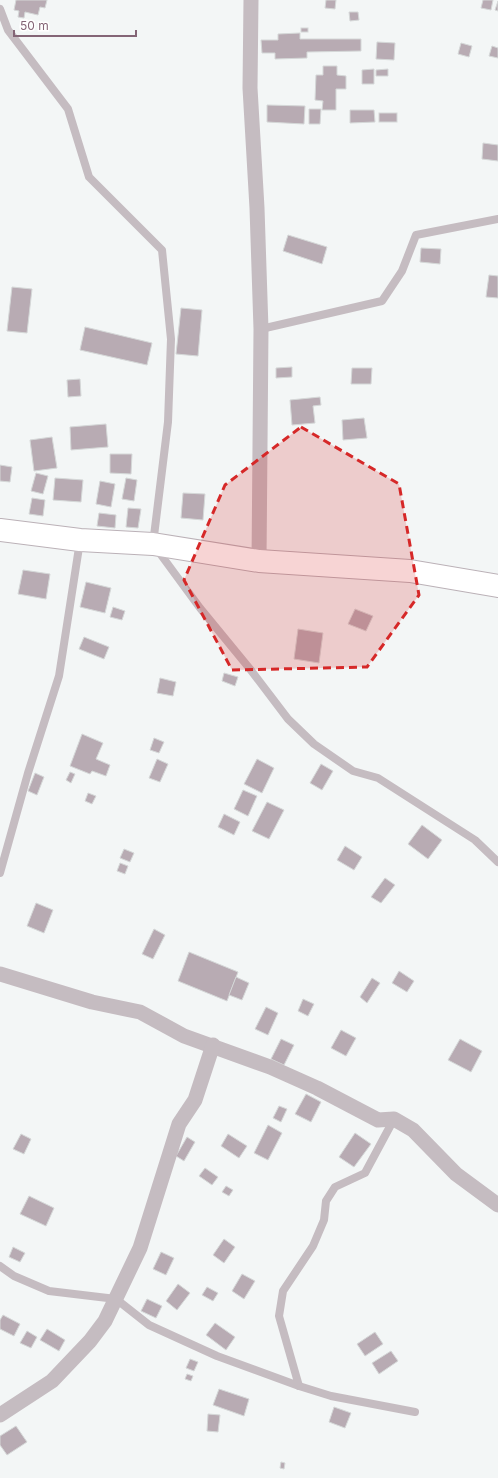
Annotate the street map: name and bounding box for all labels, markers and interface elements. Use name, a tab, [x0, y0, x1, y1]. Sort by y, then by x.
scale bar	[14, 12, 136, 38]
text: 50 m	[20, 18, 49, 33]

